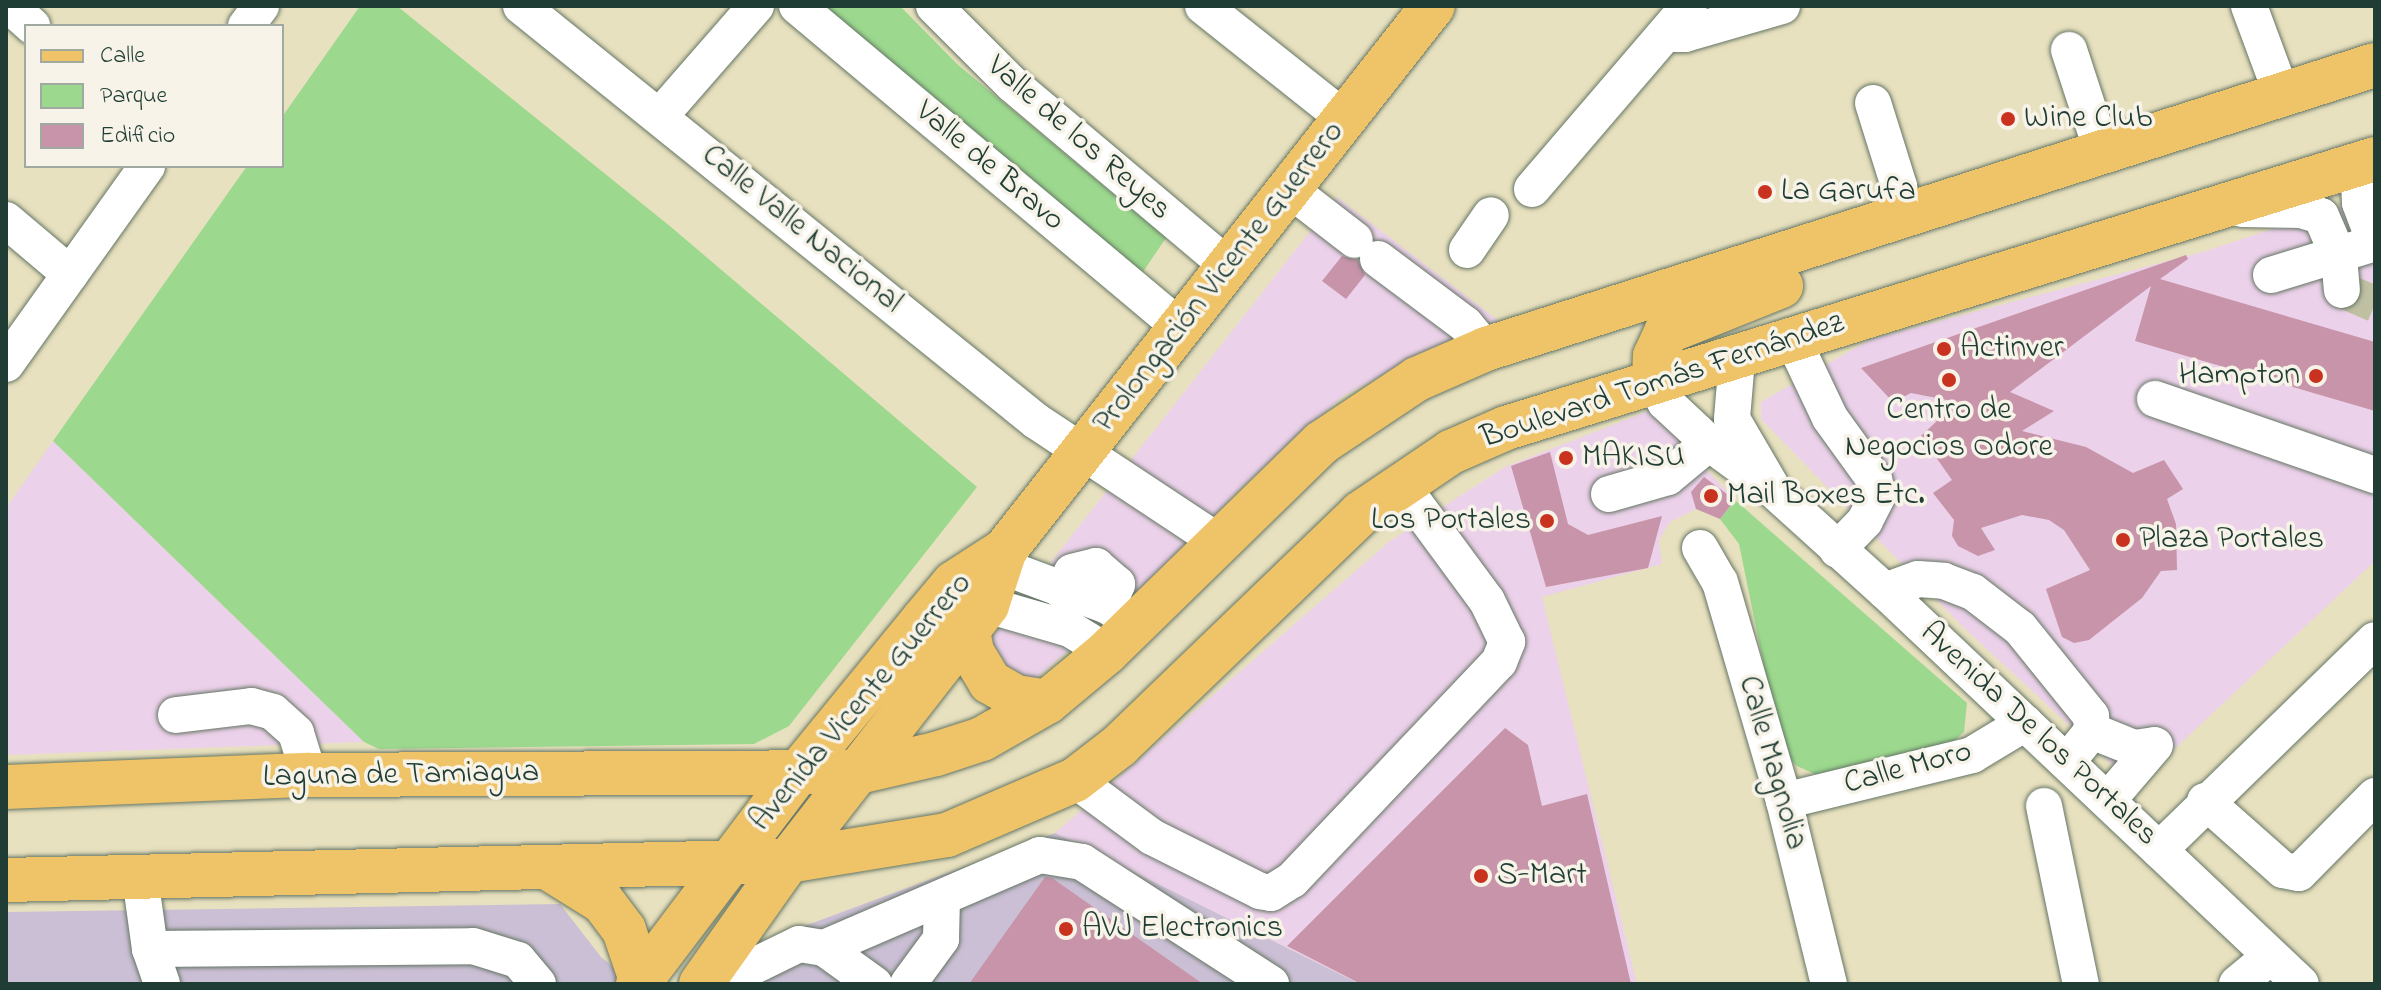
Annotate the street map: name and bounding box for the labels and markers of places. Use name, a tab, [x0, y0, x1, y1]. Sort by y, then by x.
place label: Wine Club	[2024, 100, 2152, 138]
marker: Wine Club	[1999, 110, 2017, 128]
place label: La Garufa	[1781, 173, 1916, 211]
marker: La Garufa	[1756, 183, 1774, 201]
place label: Actinver	[1960, 330, 2064, 368]
marker: Actinver	[1935, 340, 1953, 358]
place label: Hampton	[2179, 357, 2300, 395]
marker: Hampton	[2307, 367, 2325, 385]
marker: Centro de Negocios Odore	[1940, 371, 1958, 389]
place label: Centro de Negocios Odore	[1845, 393, 2053, 468]
place label: MAKISU	[1582, 439, 1685, 477]
marker: MAKISU	[1557, 449, 1575, 467]
place label: Mail Boxes Etc.	[1727, 477, 1925, 515]
marker: Mail Boxes Etc.	[1702, 487, 1720, 505]
place label: Los Portales	[1371, 502, 1531, 540]
marker: Los Portales	[1538, 512, 1556, 530]
place label: Plaza Portales	[2139, 521, 2324, 559]
marker: Plaza Portales	[2114, 531, 2132, 549]
place label: S-Mart	[1497, 857, 1587, 895]
marker: S-Mart	[1472, 867, 1490, 885]
place label: AVJ Electronics	[1082, 910, 1283, 948]
marker: AVJ Electronics	[1057, 920, 1075, 938]

